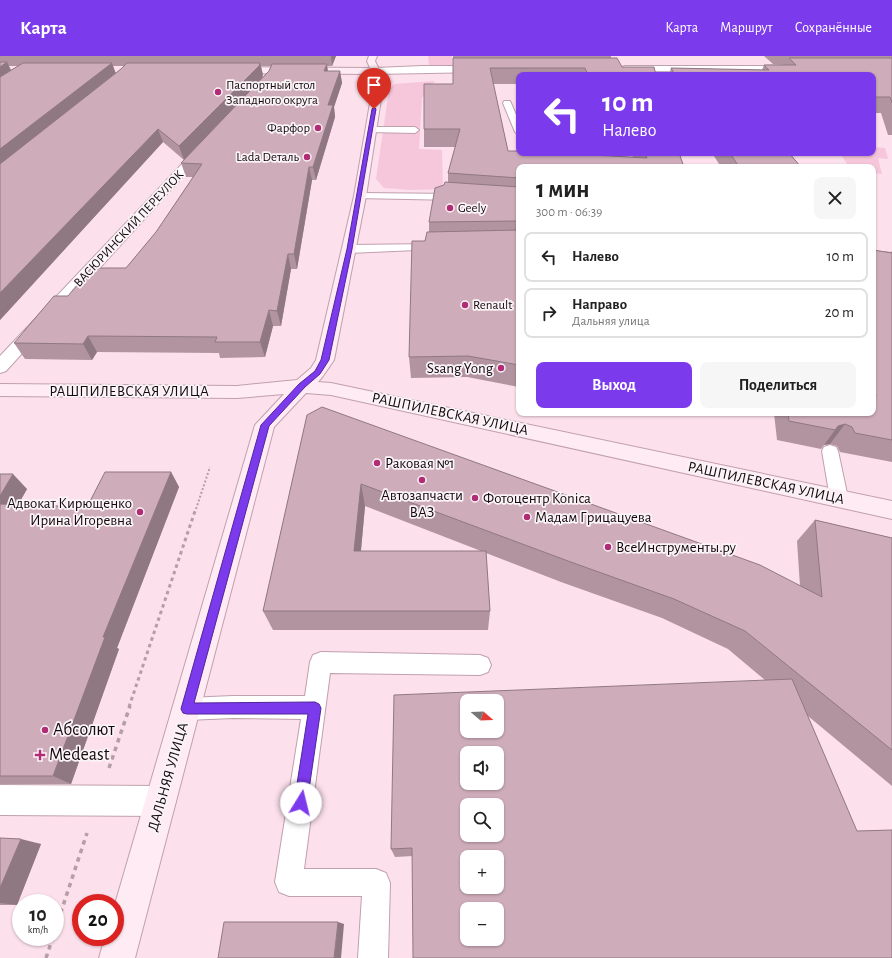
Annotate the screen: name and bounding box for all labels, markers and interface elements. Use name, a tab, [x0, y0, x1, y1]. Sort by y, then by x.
text: Карта	[20, 19, 67, 38]
text: Карта	[665, 21, 698, 35]
text: Маршрут	[720, 21, 773, 35]
text: Сохранённые	[795, 21, 872, 35]
pin	[357, 68, 391, 109]
icon: arrive	[363, 74, 385, 96]
place label: Паспортный стол Западного округа	[226, 79, 318, 107]
marker: Паспортный стол Западного округа	[213, 87, 223, 97]
icon: left	[536, 88, 588, 140]
text: 10 m	[602, 89, 654, 117]
place label: Фарфор	[267, 122, 310, 135]
text: Налево	[602, 122, 656, 140]
marker: Фарфор	[313, 123, 323, 133]
place label: Lada Dеталь	[236, 151, 299, 164]
marker: Lada Dеталь	[302, 152, 312, 162]
street label: ВАСЮРИНСКИЙ ПЕРЕУЛОК	[71, 167, 187, 290]
button: close	[814, 177, 856, 219]
text: 1 мин	[536, 178, 590, 202]
place label: Geely	[458, 202, 487, 215]
marker: Geely	[445, 203, 455, 213]
text: 300 m · 06:39	[536, 206, 602, 219]
icon: left	[538, 246, 560, 268]
text: Налево	[572, 249, 619, 264]
text: 10 m	[826, 249, 854, 264]
text: Направо	[572, 297, 627, 312]
place label: Renault	[473, 299, 512, 312]
marker: Renault	[460, 300, 470, 310]
icon: right	[538, 302, 560, 324]
text: 20 m	[825, 305, 854, 320]
text: Дальняя улица	[572, 315, 650, 328]
place label: Ssang Yong	[427, 361, 494, 376]
button: Выход	[536, 362, 692, 408]
button: Поделиться	[700, 362, 856, 408]
marker: Ssang Yong	[496, 363, 506, 373]
street label: РАШПИЛЕВСКАЯ УЛИЦА	[49, 384, 209, 399]
street label: РАШПИЛЕВСКАЯ УЛИЦА	[370, 390, 530, 438]
place label: Раковая №1	[385, 456, 455, 471]
marker: Раковая №1	[372, 458, 382, 468]
street label: РАШПИЛЕВСКАЯ УЛИЦА	[686, 459, 846, 507]
marker: Автозапчасти ВАЗ	[417, 475, 427, 485]
place label: Автозапчасти ВАЗ	[381, 488, 463, 520]
place label: Фотоцентр Konica	[483, 491, 591, 506]
marker: Фотоцентр Konica	[470, 493, 480, 503]
place label: Адвокат Кирющенко Ирина Игоревна	[7, 496, 132, 528]
marker: Адвокат Кирющенко Ирина Игоревна	[135, 507, 145, 517]
place label: Мадам Грицацуева	[535, 510, 652, 525]
marker: Мадам Грицацуева	[522, 512, 532, 522]
place label: ВсеИнструменты.ру	[616, 540, 737, 555]
marker: ВсеИнструменты.ру	[603, 542, 613, 552]
north arrow	[460, 694, 504, 738]
map controls	[460, 694, 504, 946]
place label: Абсолют	[53, 720, 115, 739]
street label: ДАЛЬНЯЯ УЛИЦА	[145, 721, 191, 833]
marker: Абсолют	[40, 725, 50, 735]
place label: Medeast	[49, 746, 110, 764]
button: sound	[460, 746, 504, 790]
marker: Medeast	[34, 749, 46, 761]
position arrow	[280, 782, 322, 824]
button: search	[460, 798, 504, 842]
button: +	[460, 850, 504, 894]
speed limit sign: 20	[72, 894, 124, 946]
button: −	[460, 902, 504, 946]
text: 10	[29, 905, 47, 925]
text: km/h	[28, 925, 48, 935]

